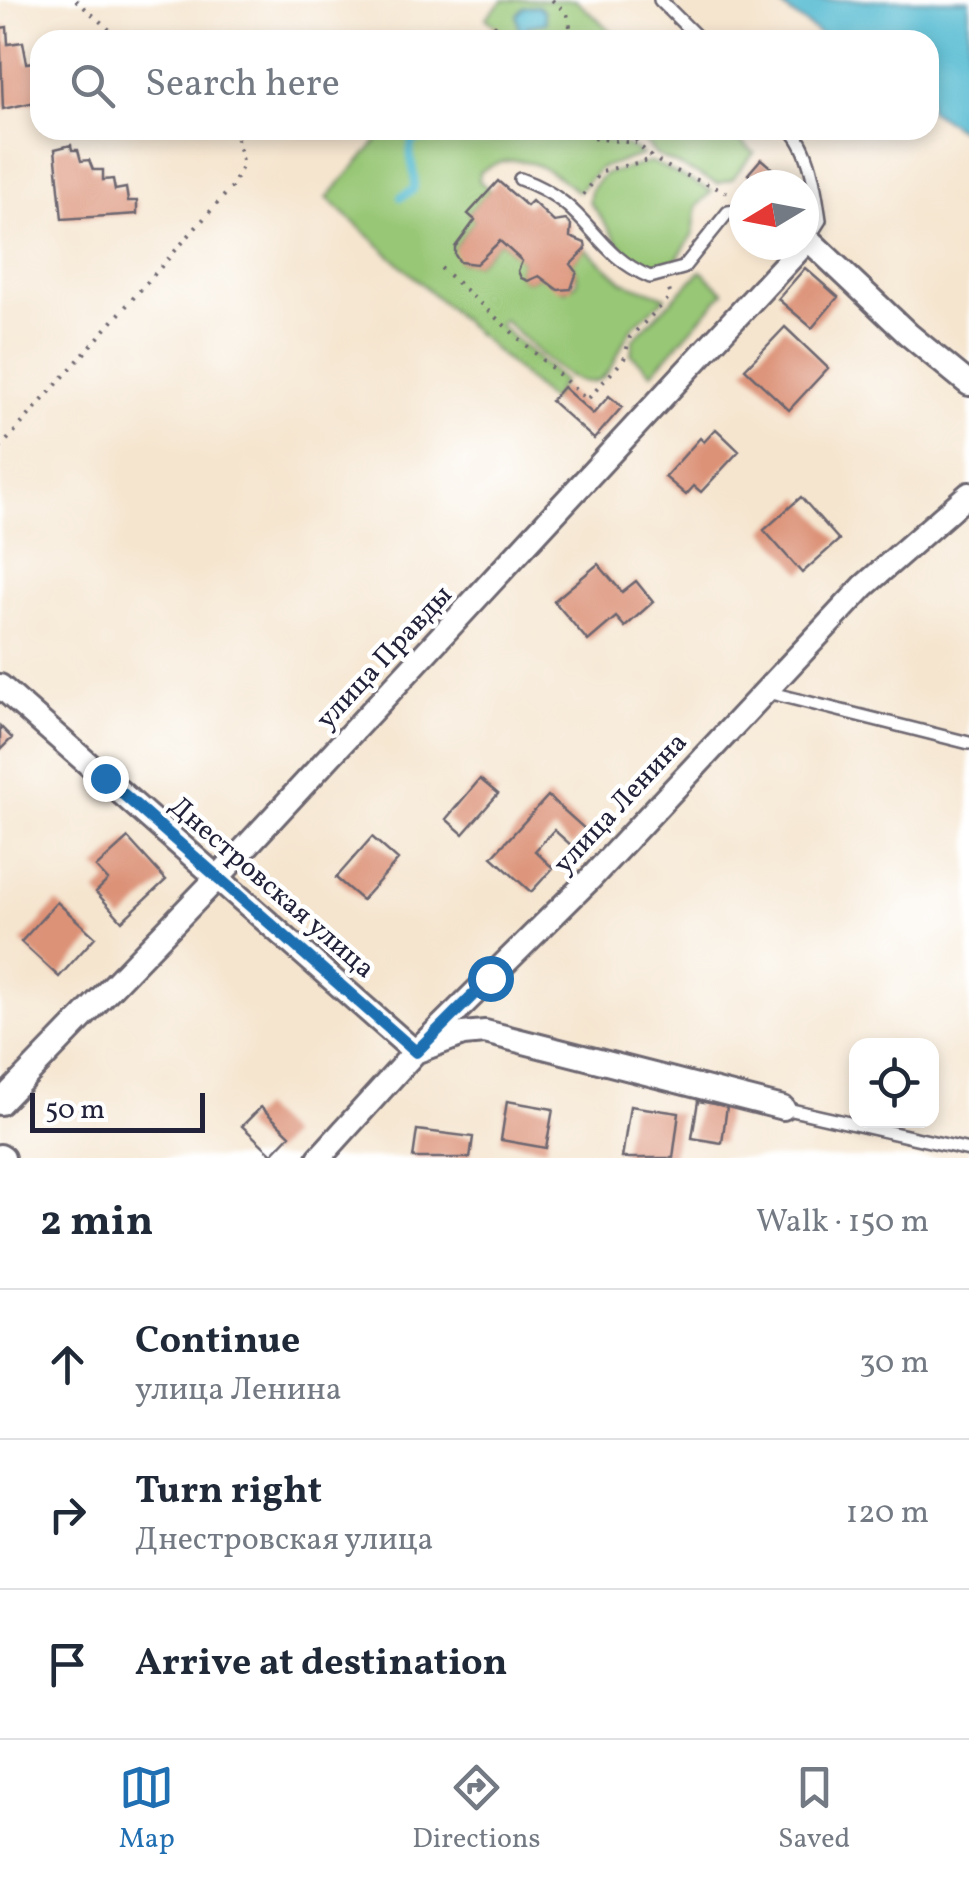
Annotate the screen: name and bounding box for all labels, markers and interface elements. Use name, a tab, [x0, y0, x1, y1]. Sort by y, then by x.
search box	[30, 30, 939, 140]
icon: search	[65, 58, 120, 113]
text: Search here	[145, 59, 340, 112]
north arrow	[729, 170, 819, 260]
street label: улица Правды	[308, 577, 462, 738]
street label: улица Ленина	[545, 724, 697, 883]
route end	[83, 756, 129, 802]
street label: Днестровская улица	[160, 788, 383, 988]
route start	[468, 956, 514, 1002]
map controls	[849, 1038, 939, 1128]
button: locate	[849, 1038, 939, 1128]
scale bar	[30, 1088, 205, 1132]
text: 50 m	[45, 1091, 105, 1130]
text: 2 min	[40, 1194, 153, 1253]
text: Walk · 150 m	[756, 1201, 929, 1245]
text: Continue	[135, 1316, 300, 1369]
icon: ahead	[40, 1337, 95, 1392]
text: 30 m	[859, 1342, 929, 1386]
text: улица Ленина	[135, 1369, 342, 1413]
text: Turn right	[135, 1466, 322, 1519]
icon: right	[40, 1487, 95, 1542]
text: 120 m	[846, 1492, 929, 1536]
text: Днестровская улица	[135, 1519, 433, 1563]
icon: arrive	[40, 1637, 95, 1692]
text: Arrive at destination	[135, 1638, 508, 1691]
tab: Map	[119, 1760, 175, 1859]
tab: Directions	[412, 1760, 541, 1859]
tab: Saved	[778, 1760, 850, 1859]

